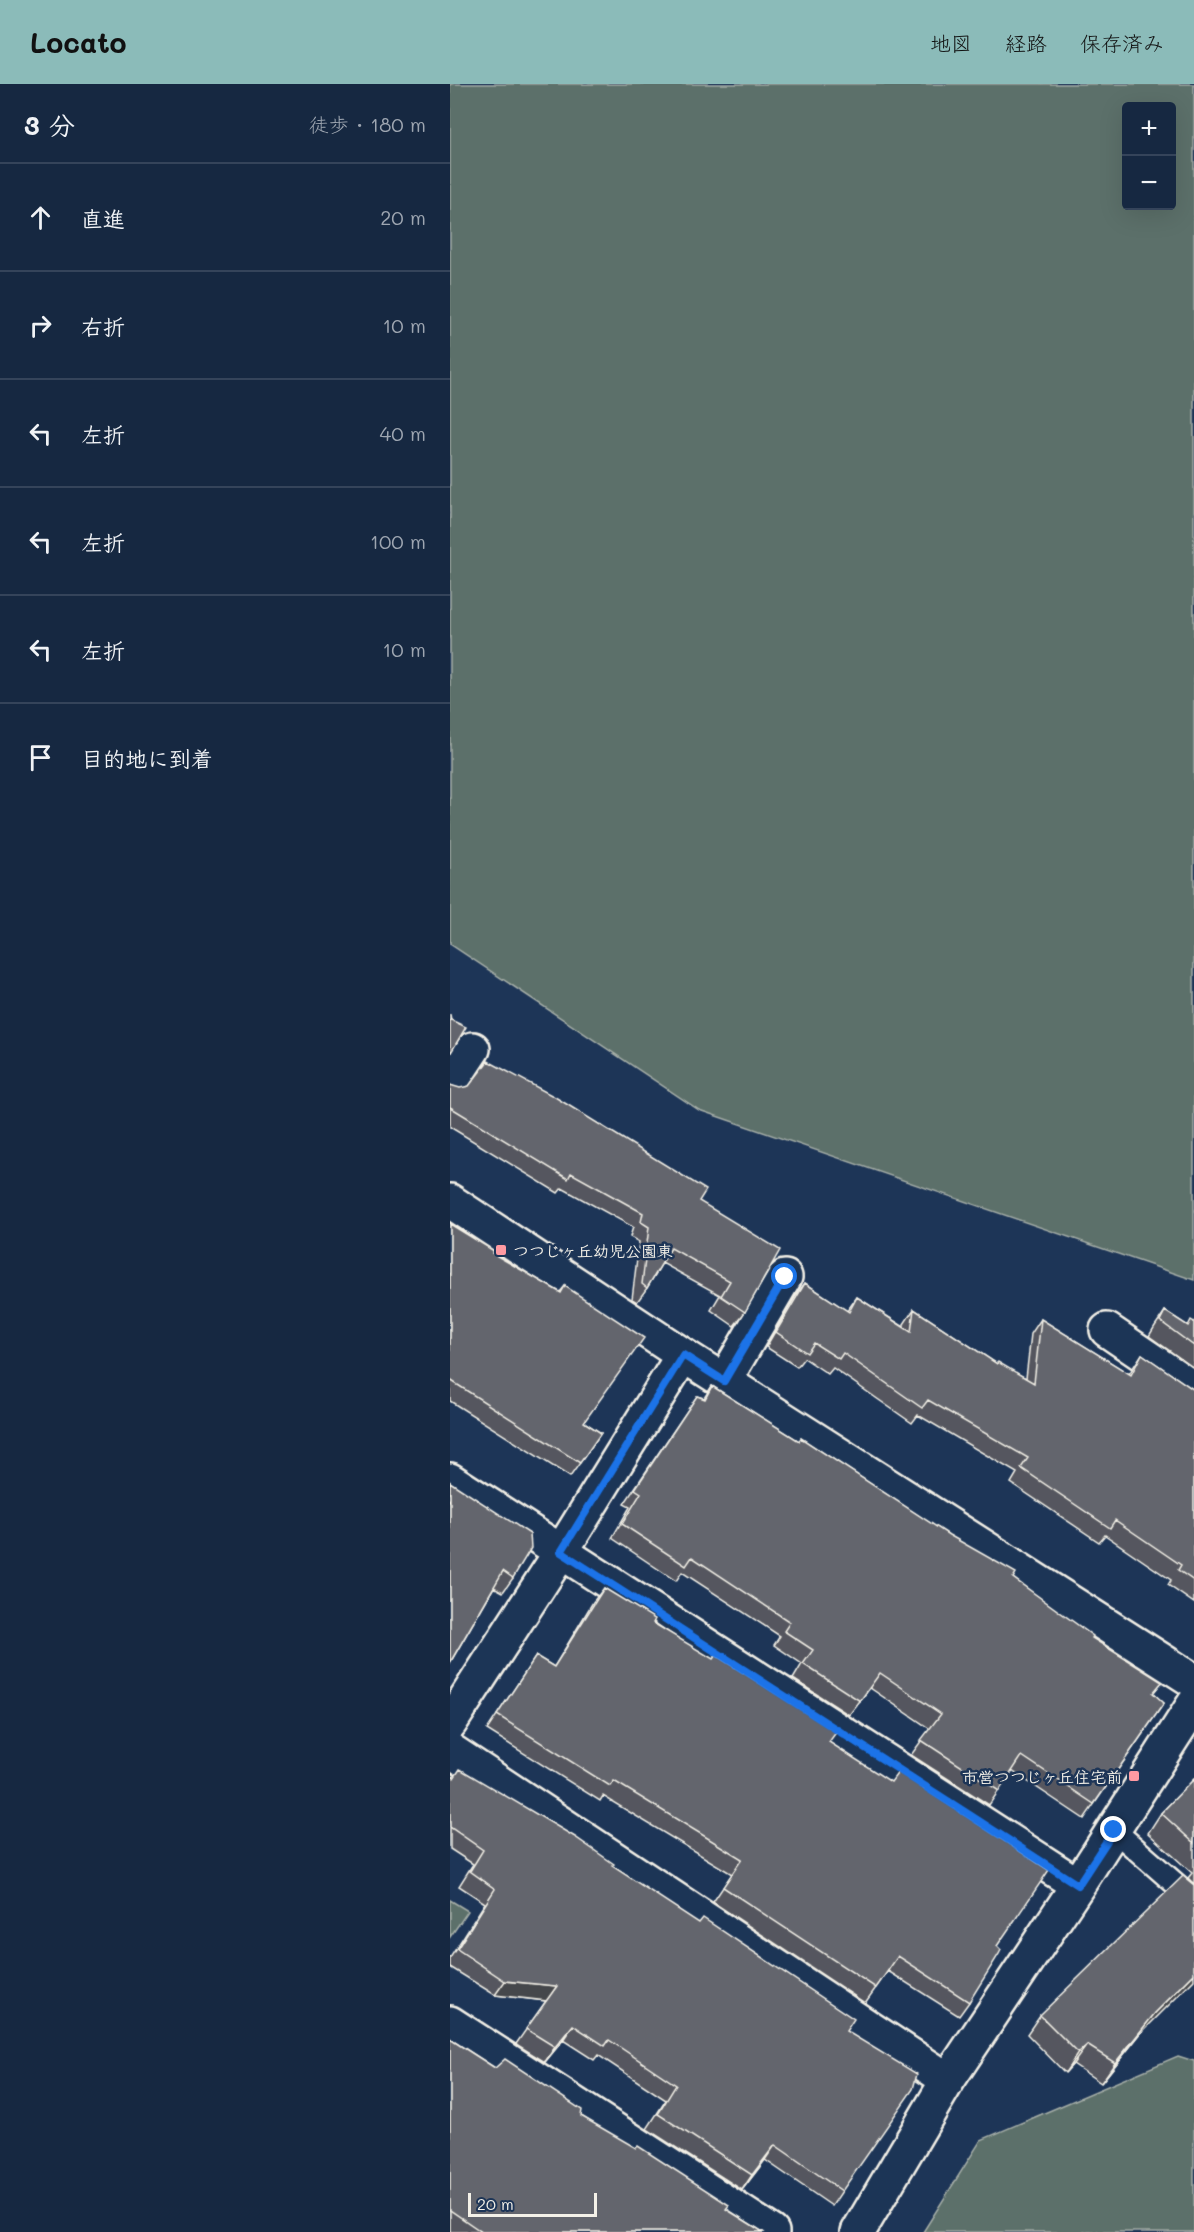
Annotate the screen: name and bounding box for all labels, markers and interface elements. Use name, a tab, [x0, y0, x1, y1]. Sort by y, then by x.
text: Locato	[30, 24, 127, 60]
text: 地図	[930, 29, 972, 56]
text: 経路	[1005, 29, 1047, 56]
text: 保存済み	[1080, 29, 1164, 56]
map controls	[1122, 102, 1176, 210]
button: +	[1122, 102, 1176, 156]
text: 3 分	[24, 108, 75, 142]
text: 徒歩 · 180 m	[309, 111, 426, 137]
button: −	[1122, 156, 1176, 210]
icon: ahead	[24, 201, 57, 234]
text: 直進	[81, 204, 125, 233]
text: 20 m	[380, 204, 426, 230]
icon: right	[24, 309, 57, 342]
text: 右折	[81, 312, 125, 341]
text: 10 m	[382, 312, 426, 338]
icon: left	[24, 417, 57, 450]
text: 左折	[81, 420, 125, 449]
text: 40 m	[380, 420, 426, 446]
icon: left	[24, 525, 57, 558]
text: 左折	[81, 528, 125, 557]
text: 100 m	[370, 528, 426, 554]
icon: left	[24, 633, 57, 666]
text: 左折	[81, 636, 125, 665]
text: 10 m	[382, 636, 426, 662]
icon: arrive	[24, 741, 57, 774]
text: 目的地に到着	[81, 744, 213, 773]
place label: つつじヶ丘幼児公園東	[513, 1240, 673, 1261]
marker: つつじヶ丘幼児公園東	[494, 1243, 508, 1257]
route start	[771, 1263, 797, 1289]
place label: 市営つつじヶ丘住宅前	[962, 1766, 1122, 1787]
marker: 市営つつじヶ丘住宅前	[1127, 1769, 1141, 1783]
route end	[1100, 1816, 1126, 1842]
scale bar	[468, 2190, 597, 2218]
text: 20 m	[477, 2193, 514, 2214]

